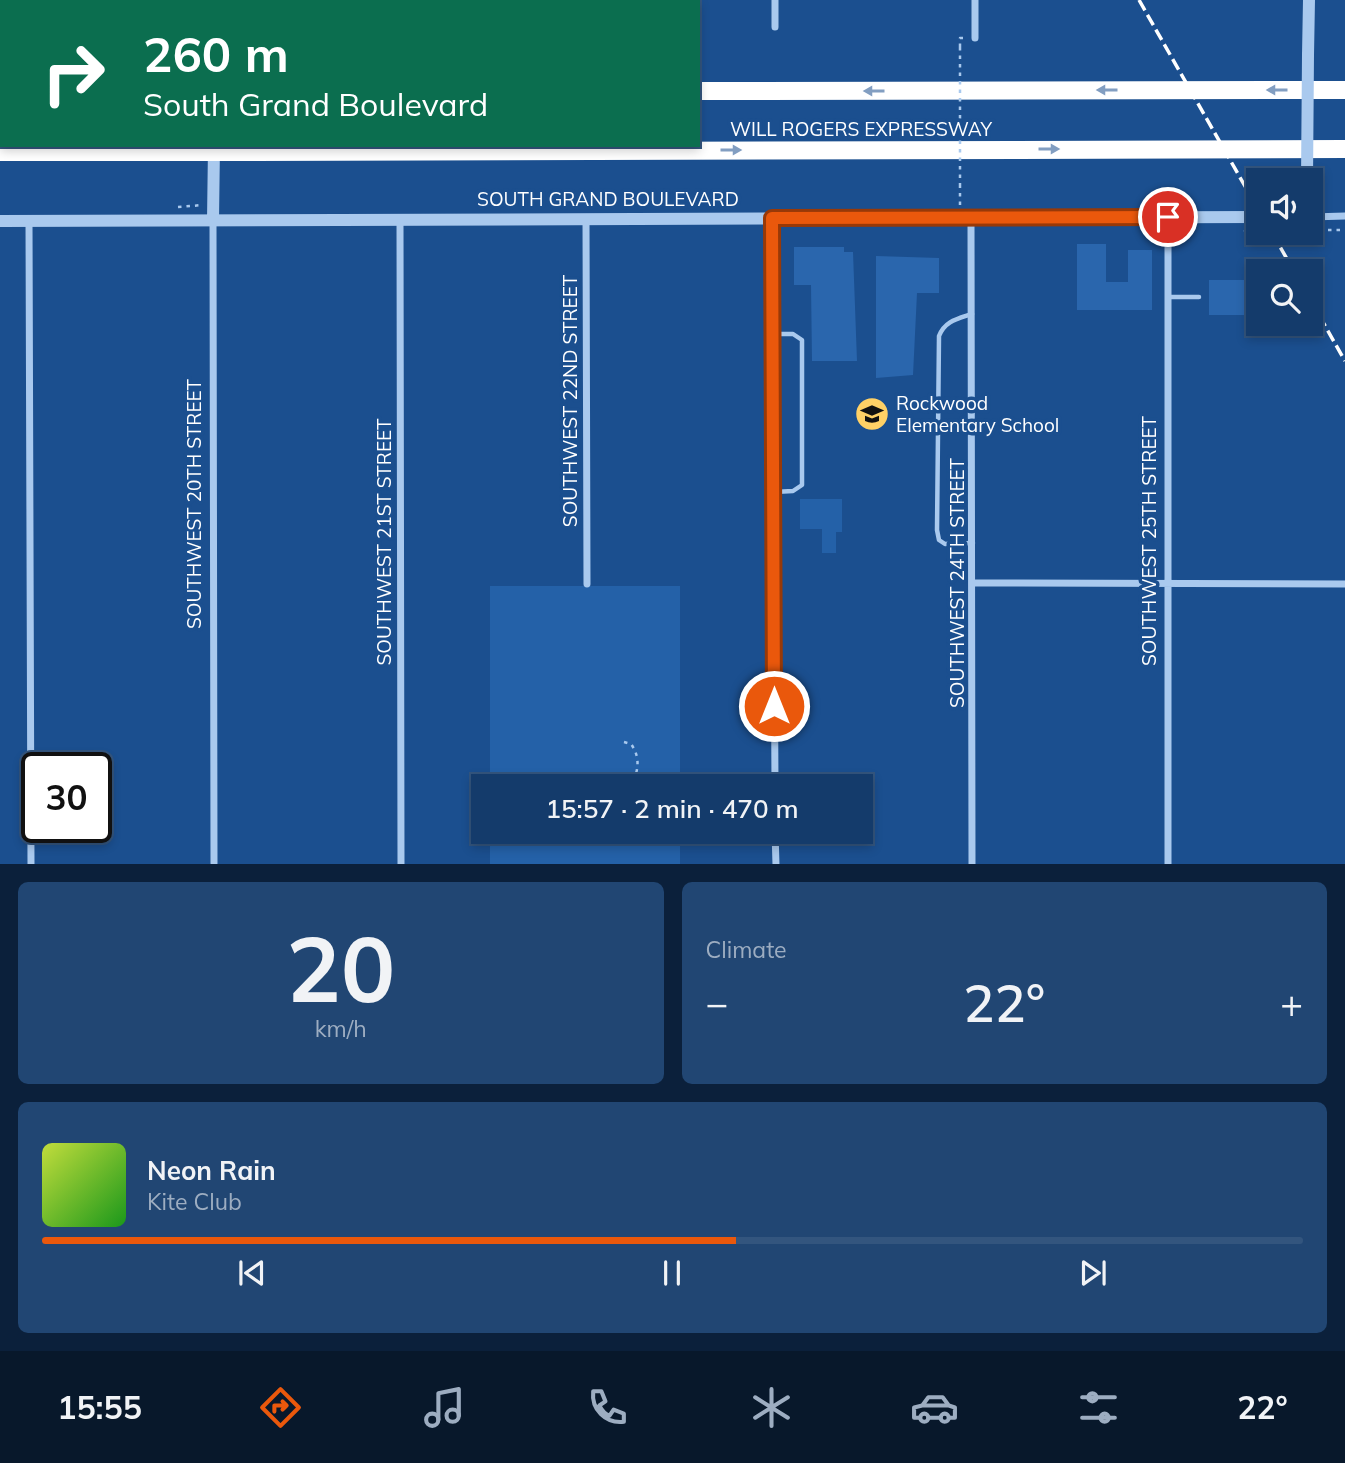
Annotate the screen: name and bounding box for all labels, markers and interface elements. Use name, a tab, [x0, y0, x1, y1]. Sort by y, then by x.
text: 260 m	[143, 23, 289, 84]
icon: right	[28, 28, 119, 119]
text: South Grand Boulevard	[143, 84, 488, 124]
one-way arrow	[1096, 84, 1118, 96]
one-way arrow	[1266, 84, 1288, 96]
one-way arrow	[862, 85, 884, 97]
street label: WILL ROGERS EXPRESSWAY	[730, 117, 993, 141]
one-way arrow	[1039, 143, 1061, 155]
one-way arrow	[720, 144, 742, 156]
map controls	[1246, 168, 1323, 336]
button: sound	[1246, 168, 1323, 245]
street label: SOUTH GRAND BOULEVARD	[477, 187, 739, 211]
pin	[1138, 187, 1198, 247]
icon: arrive	[1149, 198, 1187, 236]
button: search	[1246, 259, 1323, 336]
street label: SOUTHWEST 22ND STREET	[558, 274, 582, 527]
street label: SOUTHWEST 20TH STREET	[182, 378, 206, 629]
place label: Rockwood Elementary School	[896, 391, 1059, 437]
school or university icon: Rockwood Elementary School	[853, 395, 891, 433]
street label: SOUTHWEST 25TH STREET	[1137, 415, 1161, 666]
street label: SOUTHWEST 21ST STREET	[372, 418, 396, 666]
street label: SOUTHWEST 24TH STREET	[945, 457, 969, 708]
position arrow	[737, 669, 811, 743]
speed limit sign: 30	[21, 752, 112, 843]
text: 15:57 · 2 min · 470 m	[545, 792, 799, 825]
text: 20	[286, 911, 395, 1025]
text: Climate	[706, 935, 787, 964]
text: 22°	[963, 970, 1045, 1035]
text: −	[706, 979, 728, 1027]
text: +	[1280, 979, 1303, 1027]
text: km/h	[315, 1014, 367, 1043]
text: Neon Rain	[147, 1154, 276, 1187]
text: Kite Club	[147, 1187, 242, 1216]
icon: previous	[233, 1254, 271, 1292]
icon: pause	[653, 1254, 691, 1292]
icon: next	[1074, 1254, 1112, 1292]
icon: directions	[256, 1383, 305, 1432]
icon: music	[420, 1383, 469, 1432]
icon: phone	[583, 1383, 632, 1432]
icon: climate	[747, 1383, 796, 1432]
icon: car	[910, 1383, 959, 1432]
icon: filters	[1074, 1383, 1123, 1432]
text: 15:55	[57, 1387, 142, 1427]
text: 22°	[1237, 1387, 1288, 1427]

